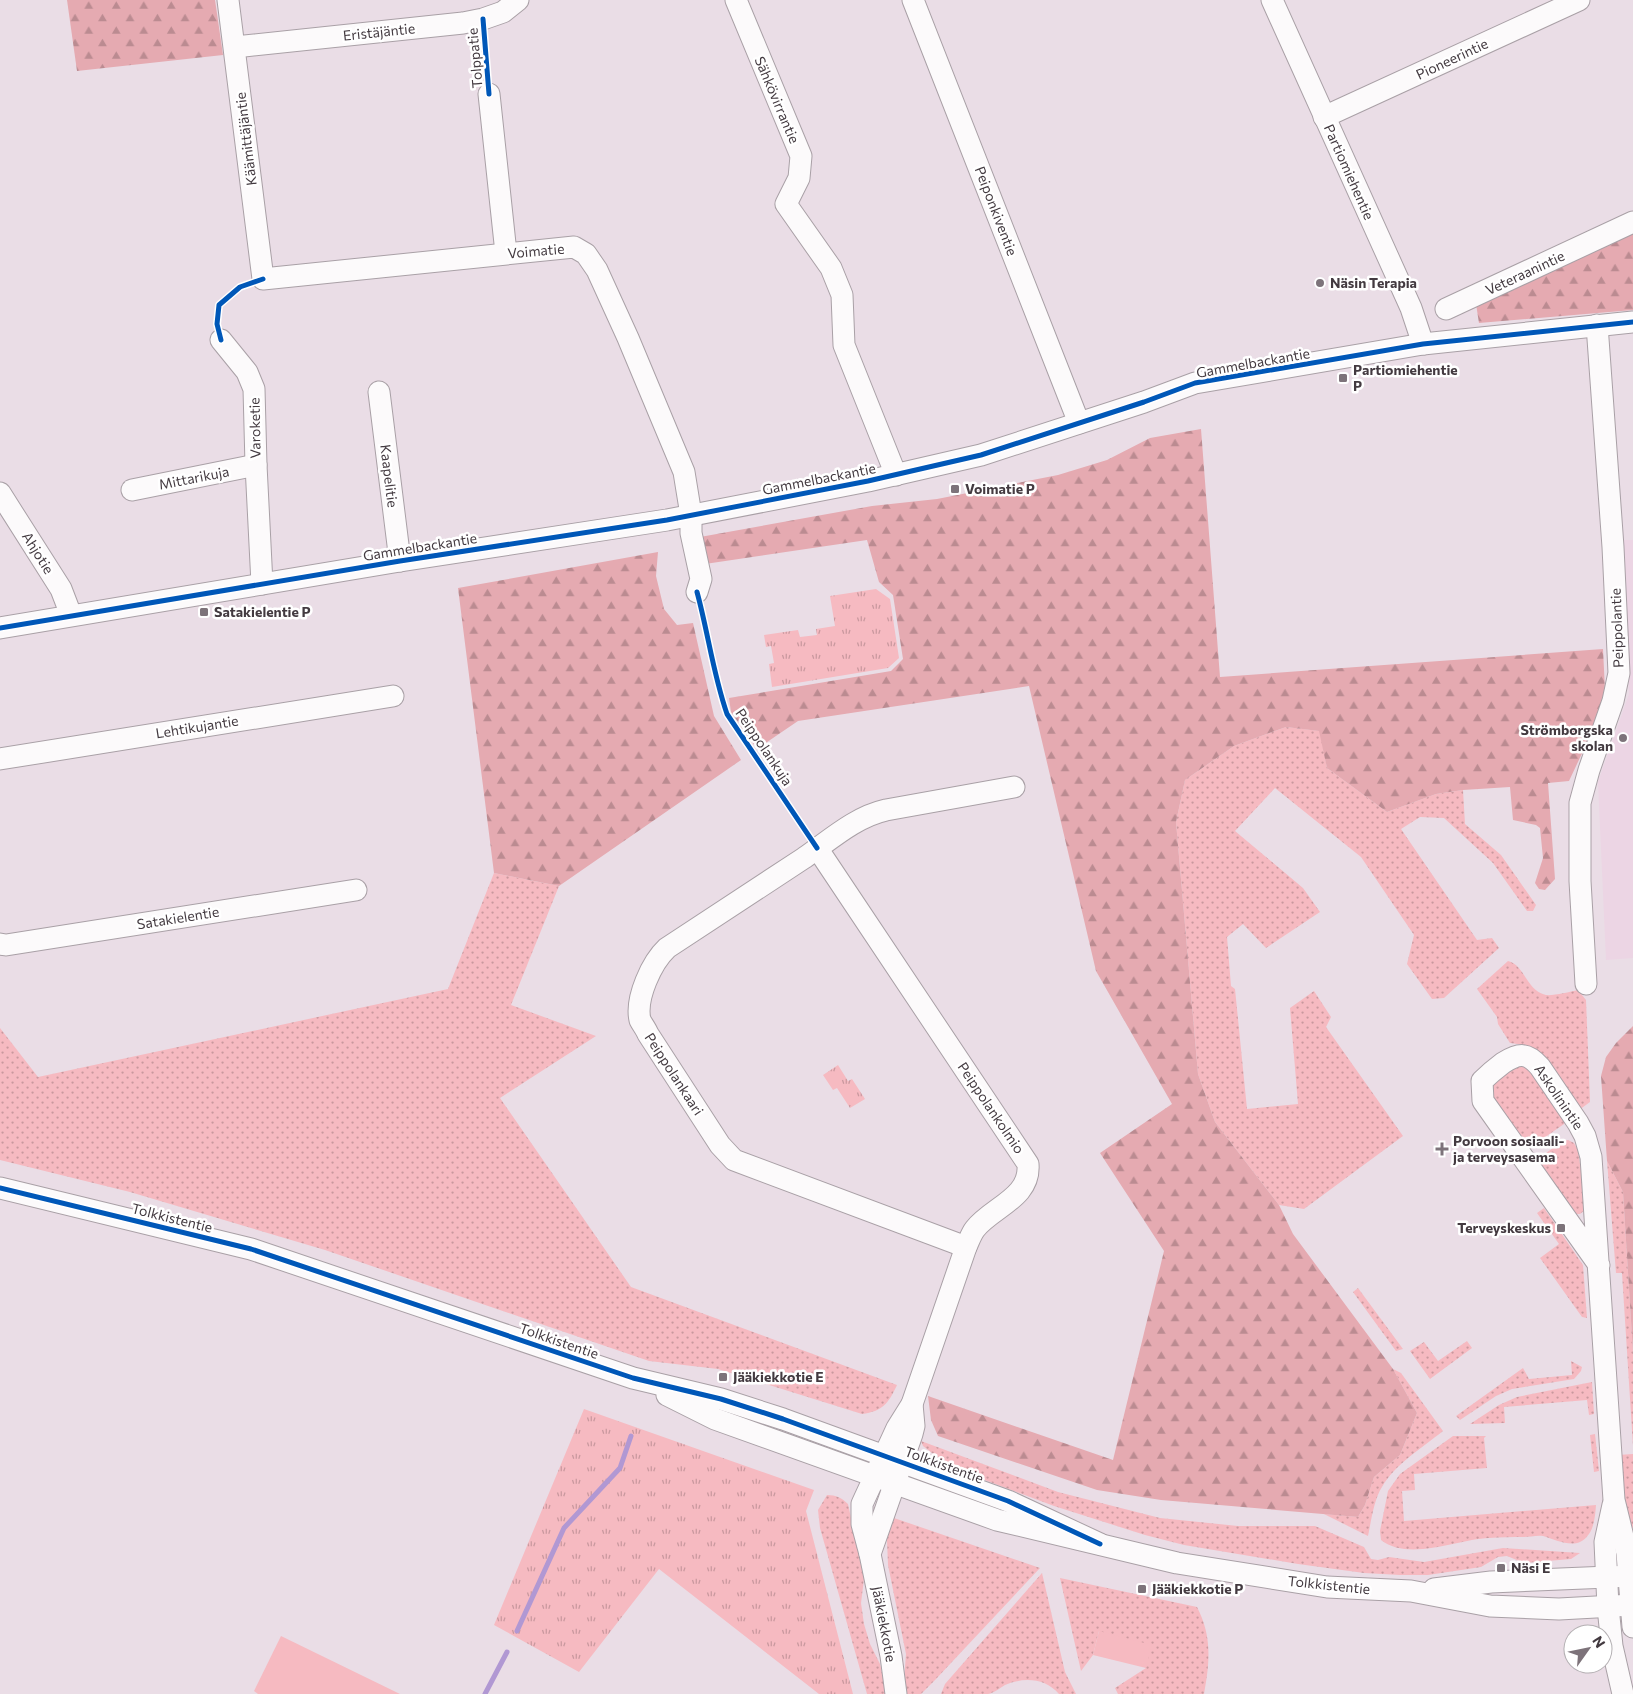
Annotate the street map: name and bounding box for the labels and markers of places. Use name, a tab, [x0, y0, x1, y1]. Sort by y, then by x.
place label: Näsin Terapia	[1330, 274, 1417, 291]
marker: Näsin Terapia	[1314, 277, 1326, 289]
place label: Partiomiehentie P	[1353, 361, 1458, 394]
marker: Partiomiehentie P	[1337, 372, 1349, 384]
place label: Voimatie P	[965, 480, 1035, 497]
marker: Voimatie P	[949, 483, 961, 495]
place label: Satakielentie P	[214, 603, 311, 620]
marker: Satakielentie P	[198, 606, 210, 618]
place label: Strömborgska skolan	[1521, 721, 1613, 754]
marker: Strömborgska skolan	[1617, 732, 1629, 744]
place label: Porvoon sosiaali- ja terveysasema	[1452, 1132, 1564, 1165]
marker: Porvoon sosiaali- ja terveysasema	[1435, 1142, 1449, 1156]
place label: Terveyskeskus	[1457, 1219, 1551, 1236]
marker: Terveyskeskus	[1555, 1222, 1567, 1234]
place label: Jääkiekkotie E	[733, 1368, 824, 1385]
marker: Jääkiekkotie E	[717, 1371, 729, 1383]
place label: Näsi E	[1511, 1559, 1550, 1576]
marker: Näsi E	[1495, 1562, 1507, 1574]
place label: Jääkiekkotie P	[1152, 1580, 1243, 1597]
marker: Jääkiekkotie P	[1136, 1583, 1148, 1595]

